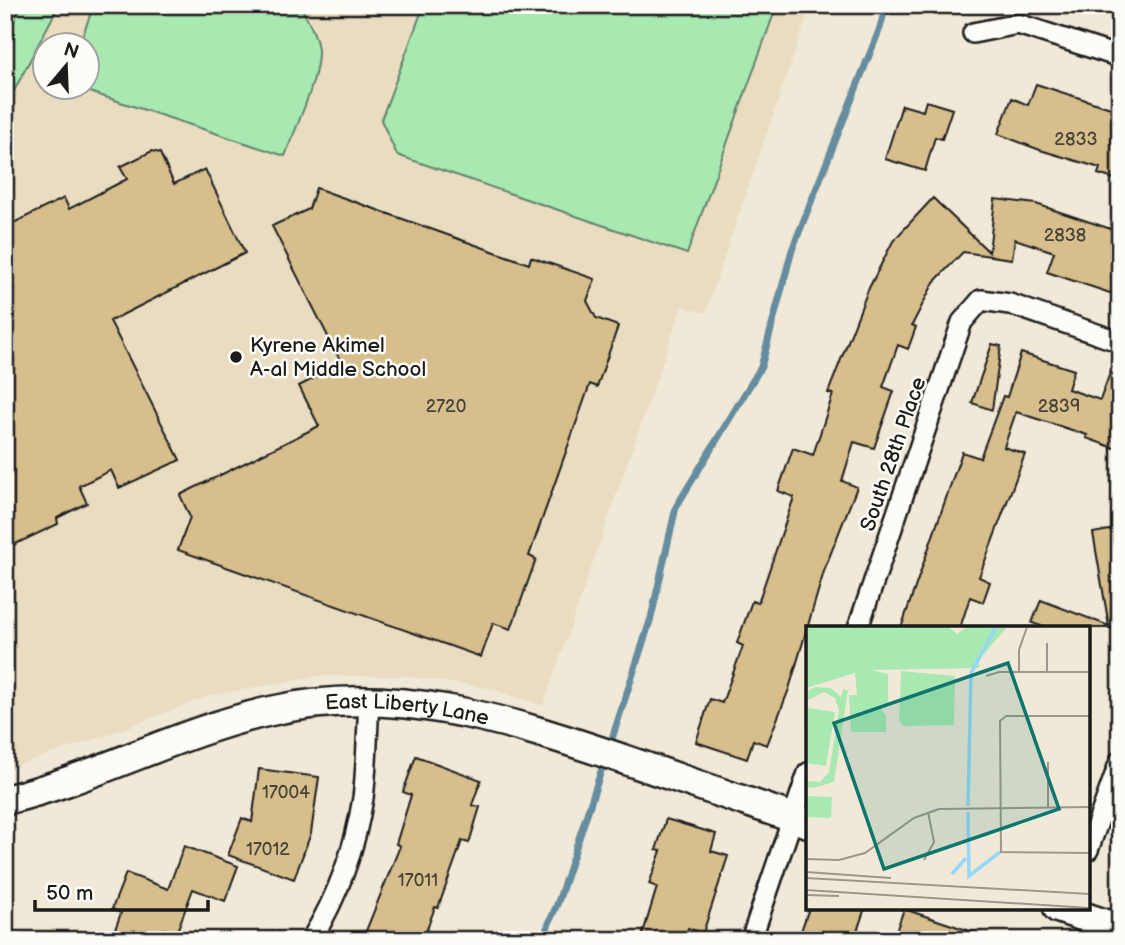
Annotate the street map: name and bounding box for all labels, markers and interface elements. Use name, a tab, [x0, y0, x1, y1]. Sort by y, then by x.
north arrow	[32, 32, 102, 102]
text: N	[61, 38, 82, 65]
house number: 2833	[1054, 129, 1098, 150]
house number: 2838	[1044, 225, 1086, 246]
place label: Kyrene Akimel A-al Middle School	[250, 333, 426, 382]
marker: Kyrene Akimel A-al Middle School	[228, 349, 244, 365]
street label: South 28th Place	[855, 374, 932, 535]
house number: 2720	[426, 396, 466, 417]
house number: 2839	[1038, 396, 1080, 417]
inset map	[806, 626, 1090, 910]
street label: East Liberty Lane	[324, 689, 491, 731]
house number: 17004	[262, 782, 310, 803]
house number: 17012	[246, 839, 290, 860]
scale bar	[35, 868, 208, 912]
house number: 17011	[398, 870, 438, 891]
text: 50 m	[46, 881, 93, 906]

